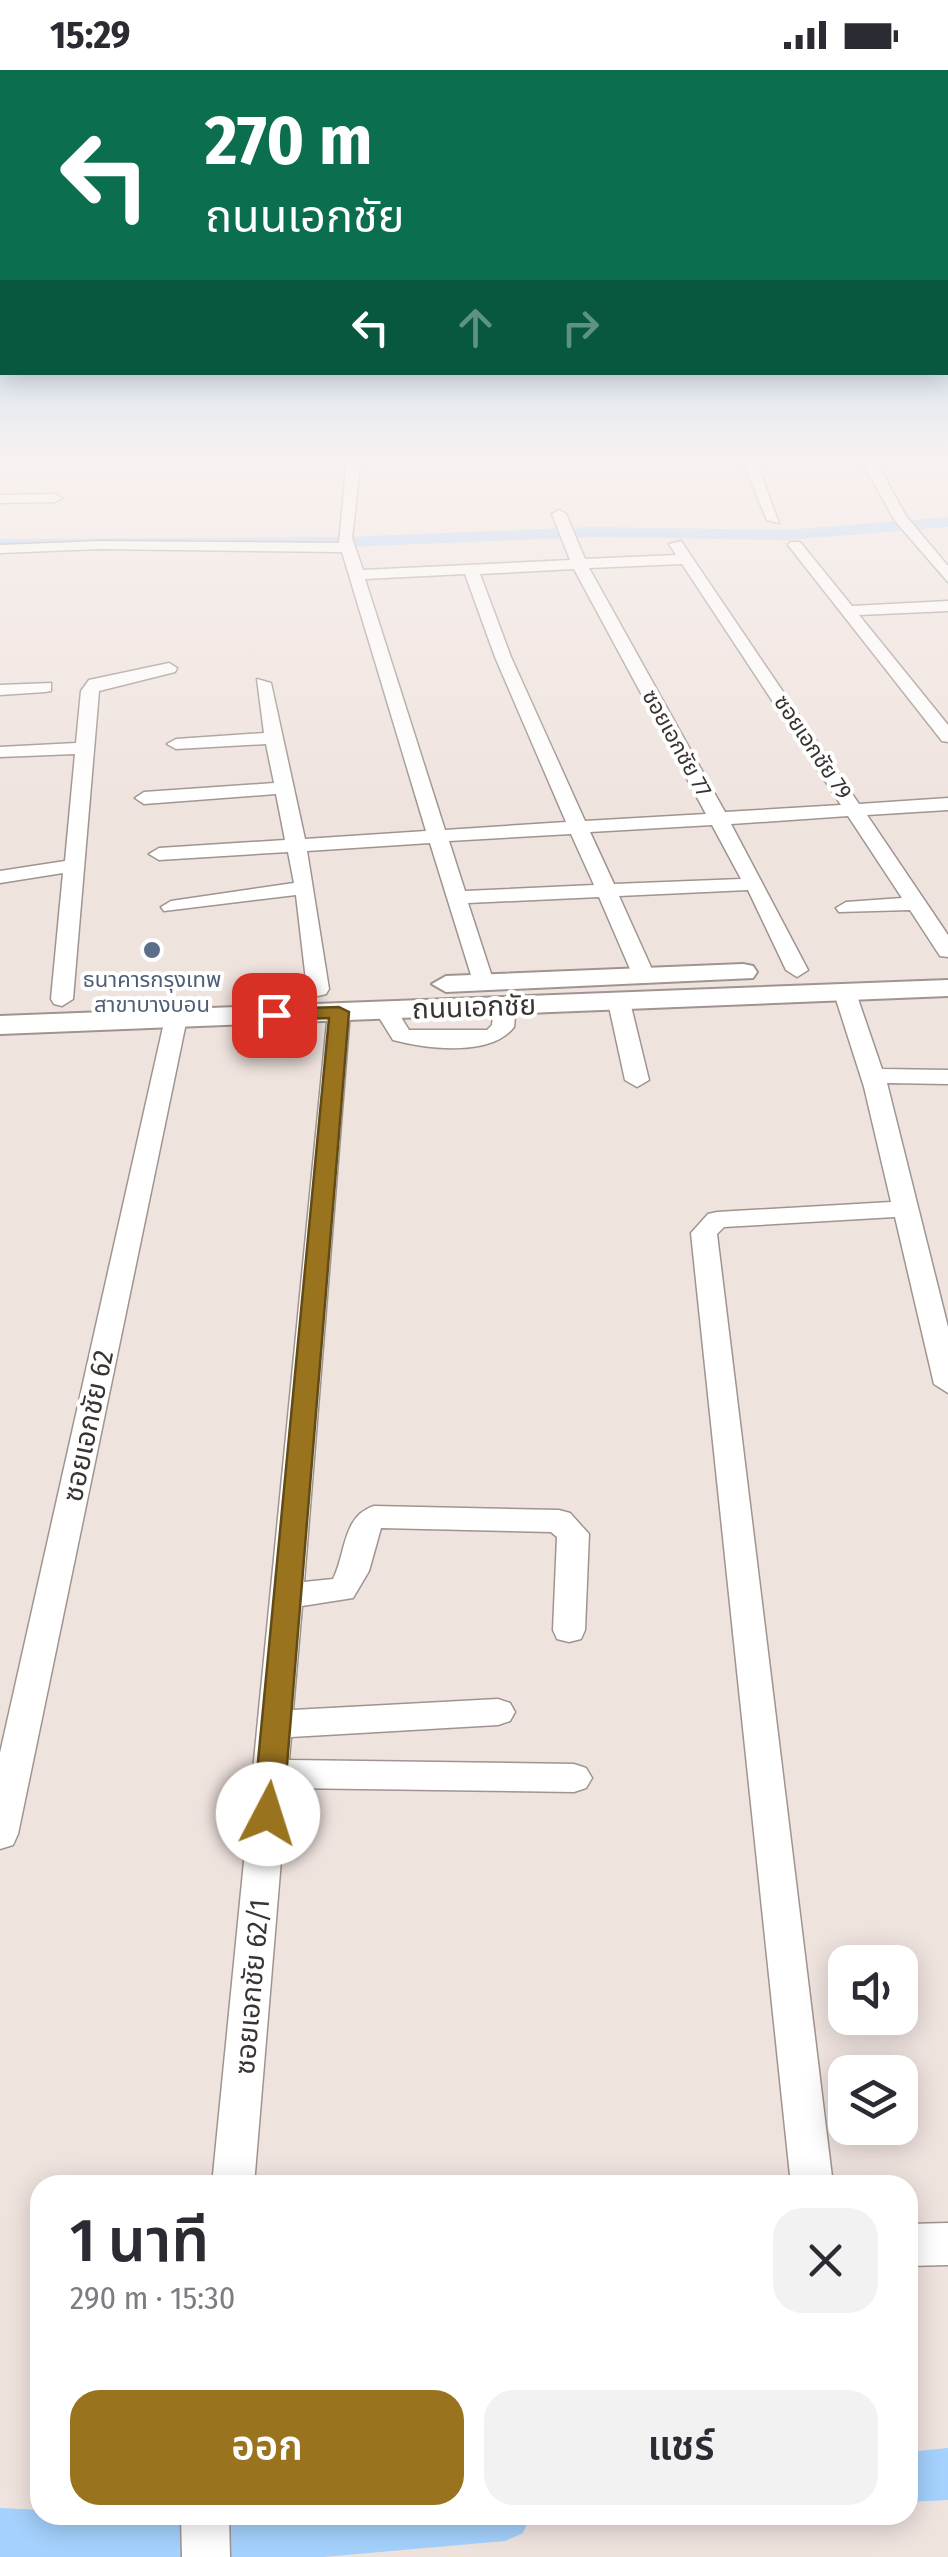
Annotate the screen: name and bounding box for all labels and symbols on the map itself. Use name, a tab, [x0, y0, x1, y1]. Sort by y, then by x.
street label: ซอยเอกชัย 77	[637, 685, 718, 801]
street label: ซอยเอกชัย 79	[768, 690, 858, 804]
marker: ธนาคารกรุงเทพ สาขาบางบอน	[141, 939, 163, 961]
place label: ธนาคารกรุงเทพ สาขาบางบอน	[83, 966, 221, 1018]
pin	[232, 973, 317, 1058]
street label: ถนนเอกชัย	[411, 988, 537, 1026]
street label: ซอยเอกชัย 62	[56, 1347, 120, 1505]
position arrow	[216, 1762, 320, 1866]
street label: ซอยเอกชัย 62/1	[228, 1898, 276, 2076]

